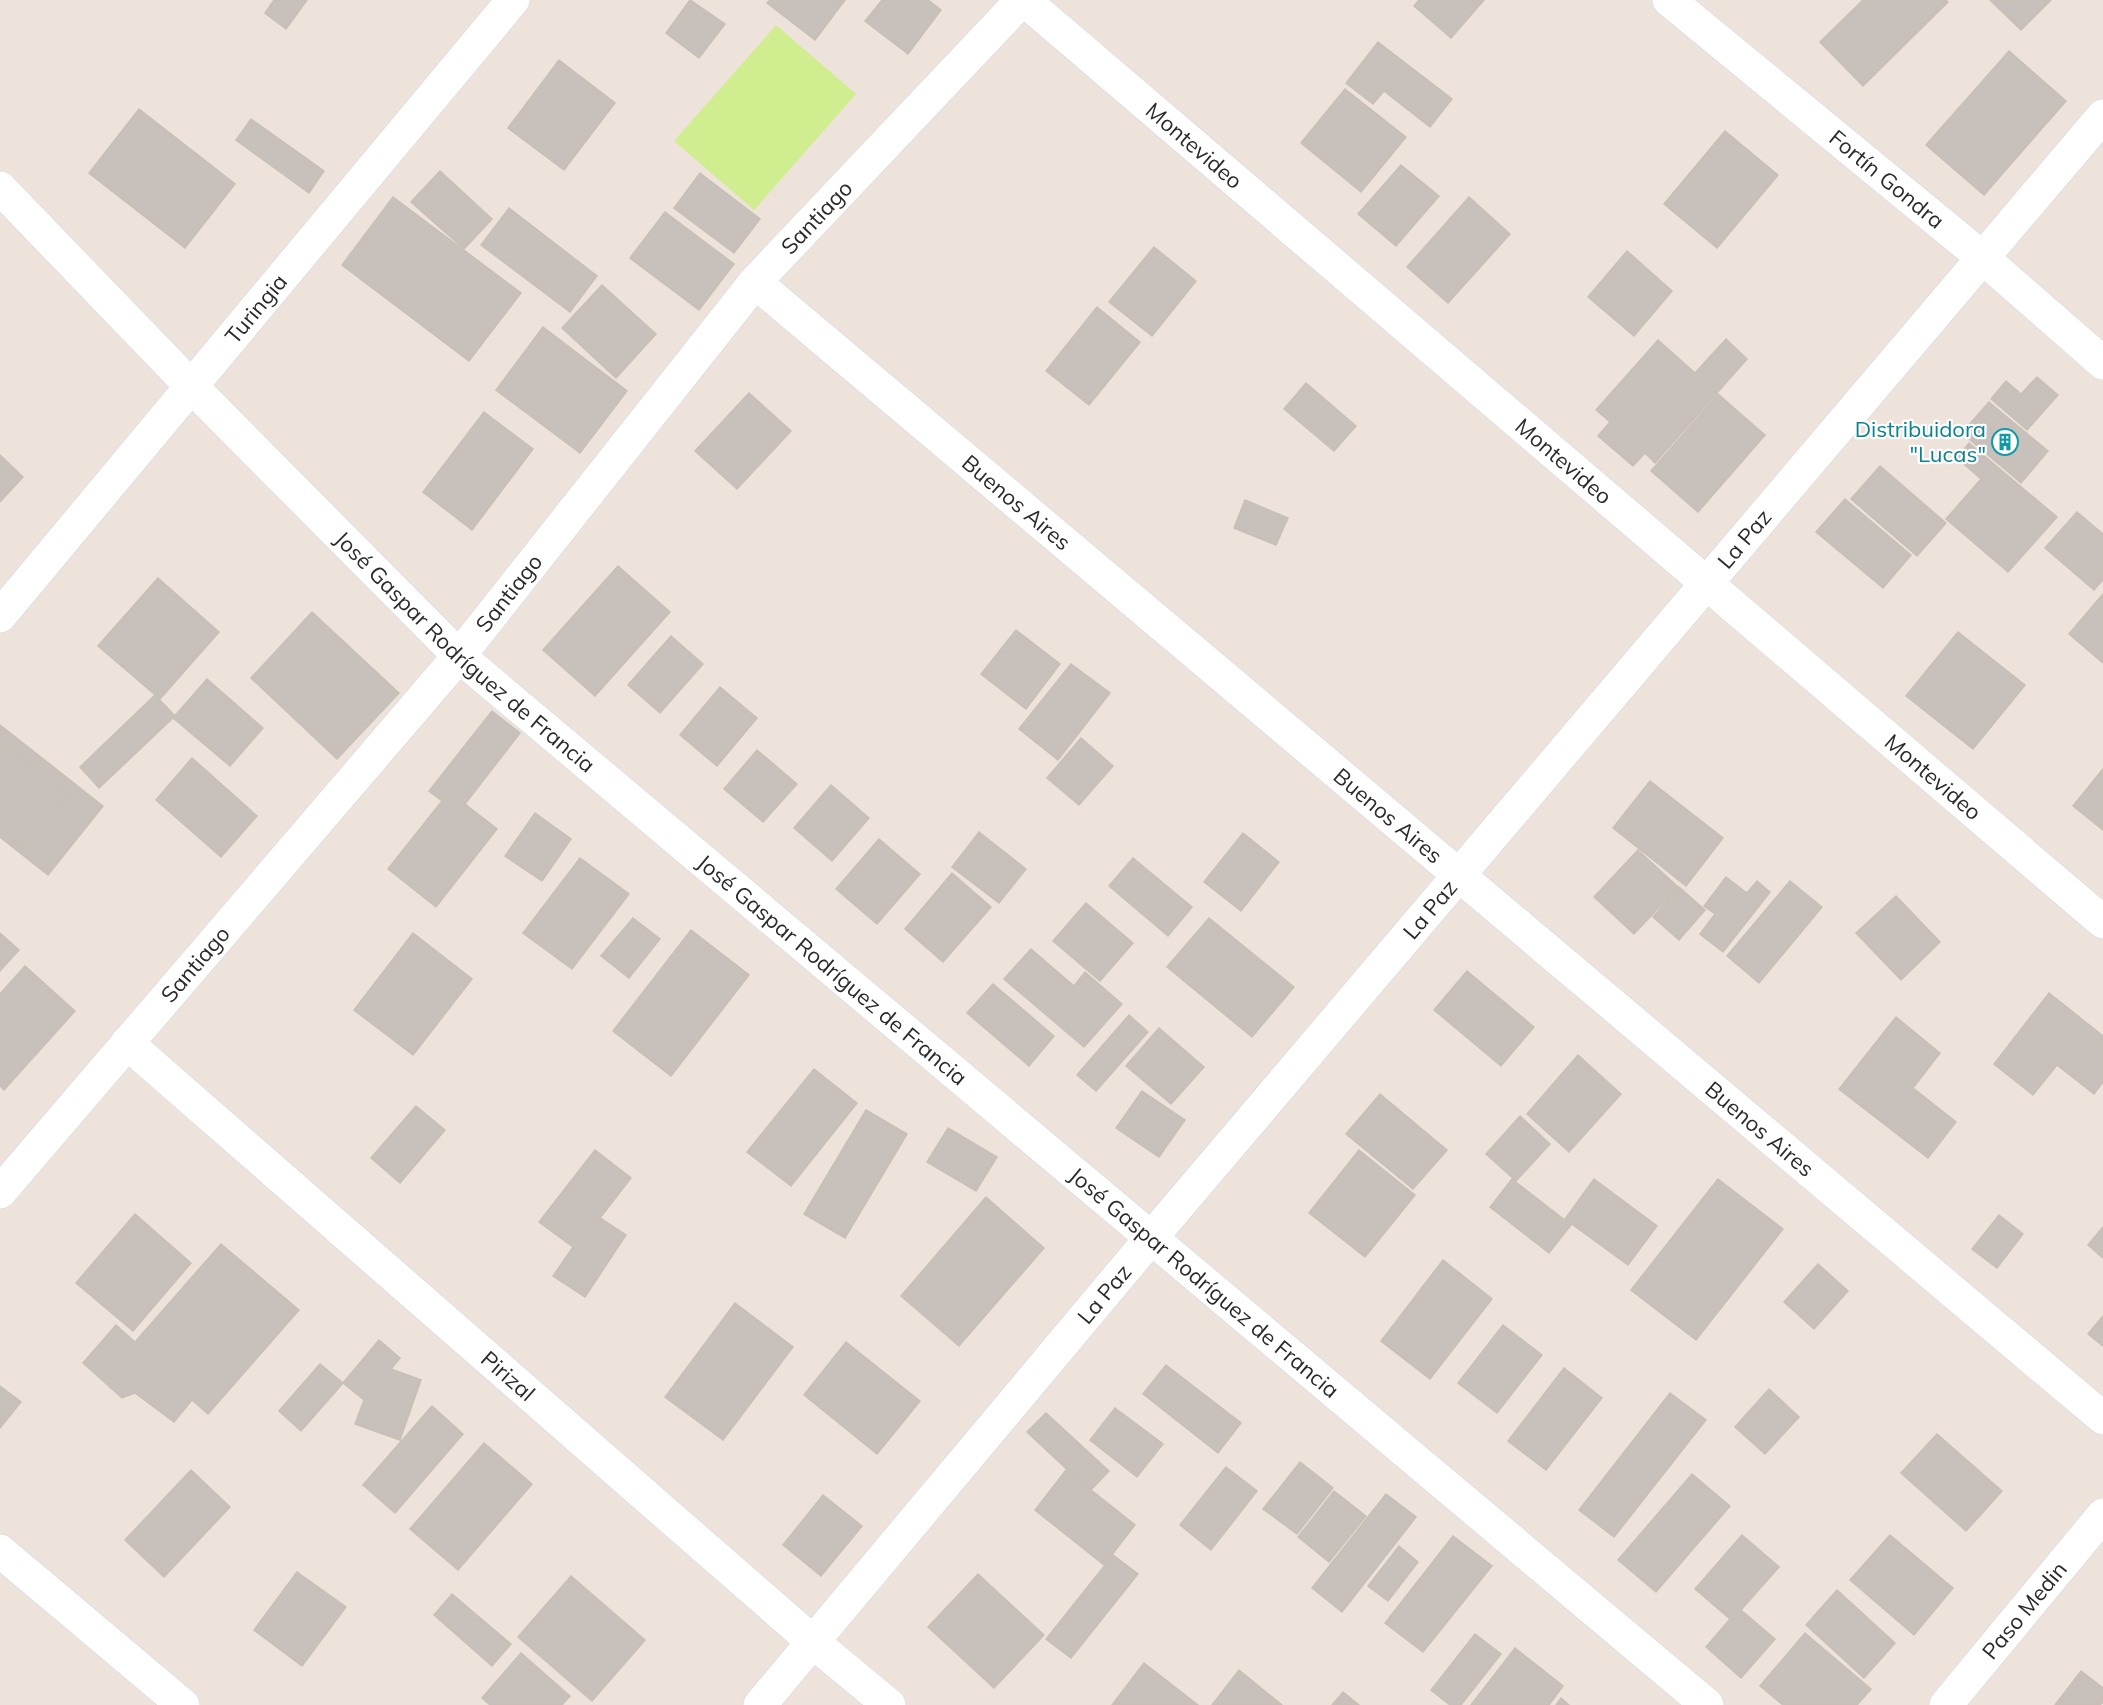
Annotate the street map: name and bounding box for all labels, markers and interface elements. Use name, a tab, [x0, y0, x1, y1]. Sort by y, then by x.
street label: Montevideo	[1140, 96, 1248, 195]
street label: Fortín Gondra	[1824, 124, 1950, 234]
street label: Santiago	[775, 174, 858, 260]
street label: Turingia	[219, 268, 293, 349]
street label: Montevideo	[1510, 412, 1618, 510]
place label: Distribuidora "Lucas"	[1855, 415, 1986, 468]
building icon: Distribuidora "Lucas"	[1990, 427, 2020, 457]
street label: Buenos Aires	[956, 449, 1077, 556]
street label: La Paz	[1711, 503, 1777, 574]
street label: José Gaspar Rodríguez de Francia	[329, 525, 601, 778]
street label: Santiago	[469, 548, 548, 638]
street label: Montevideo	[1879, 728, 1987, 826]
street label: Buenos Aires	[1328, 762, 1448, 869]
street label: José Gaspar Rodríguez de Francia	[691, 848, 973, 1091]
street label: La Paz	[1397, 874, 1463, 945]
street label: Santiago	[155, 920, 236, 1008]
street label: Buenos Aires	[1700, 1075, 1820, 1183]
street label: José Gaspar Rodríguez de Francia	[1063, 1161, 1345, 1404]
street label: La Paz	[1071, 1258, 1137, 1330]
street label: Pirizal	[475, 1345, 541, 1407]
street label: Paso Medin	[1976, 1556, 2073, 1665]

